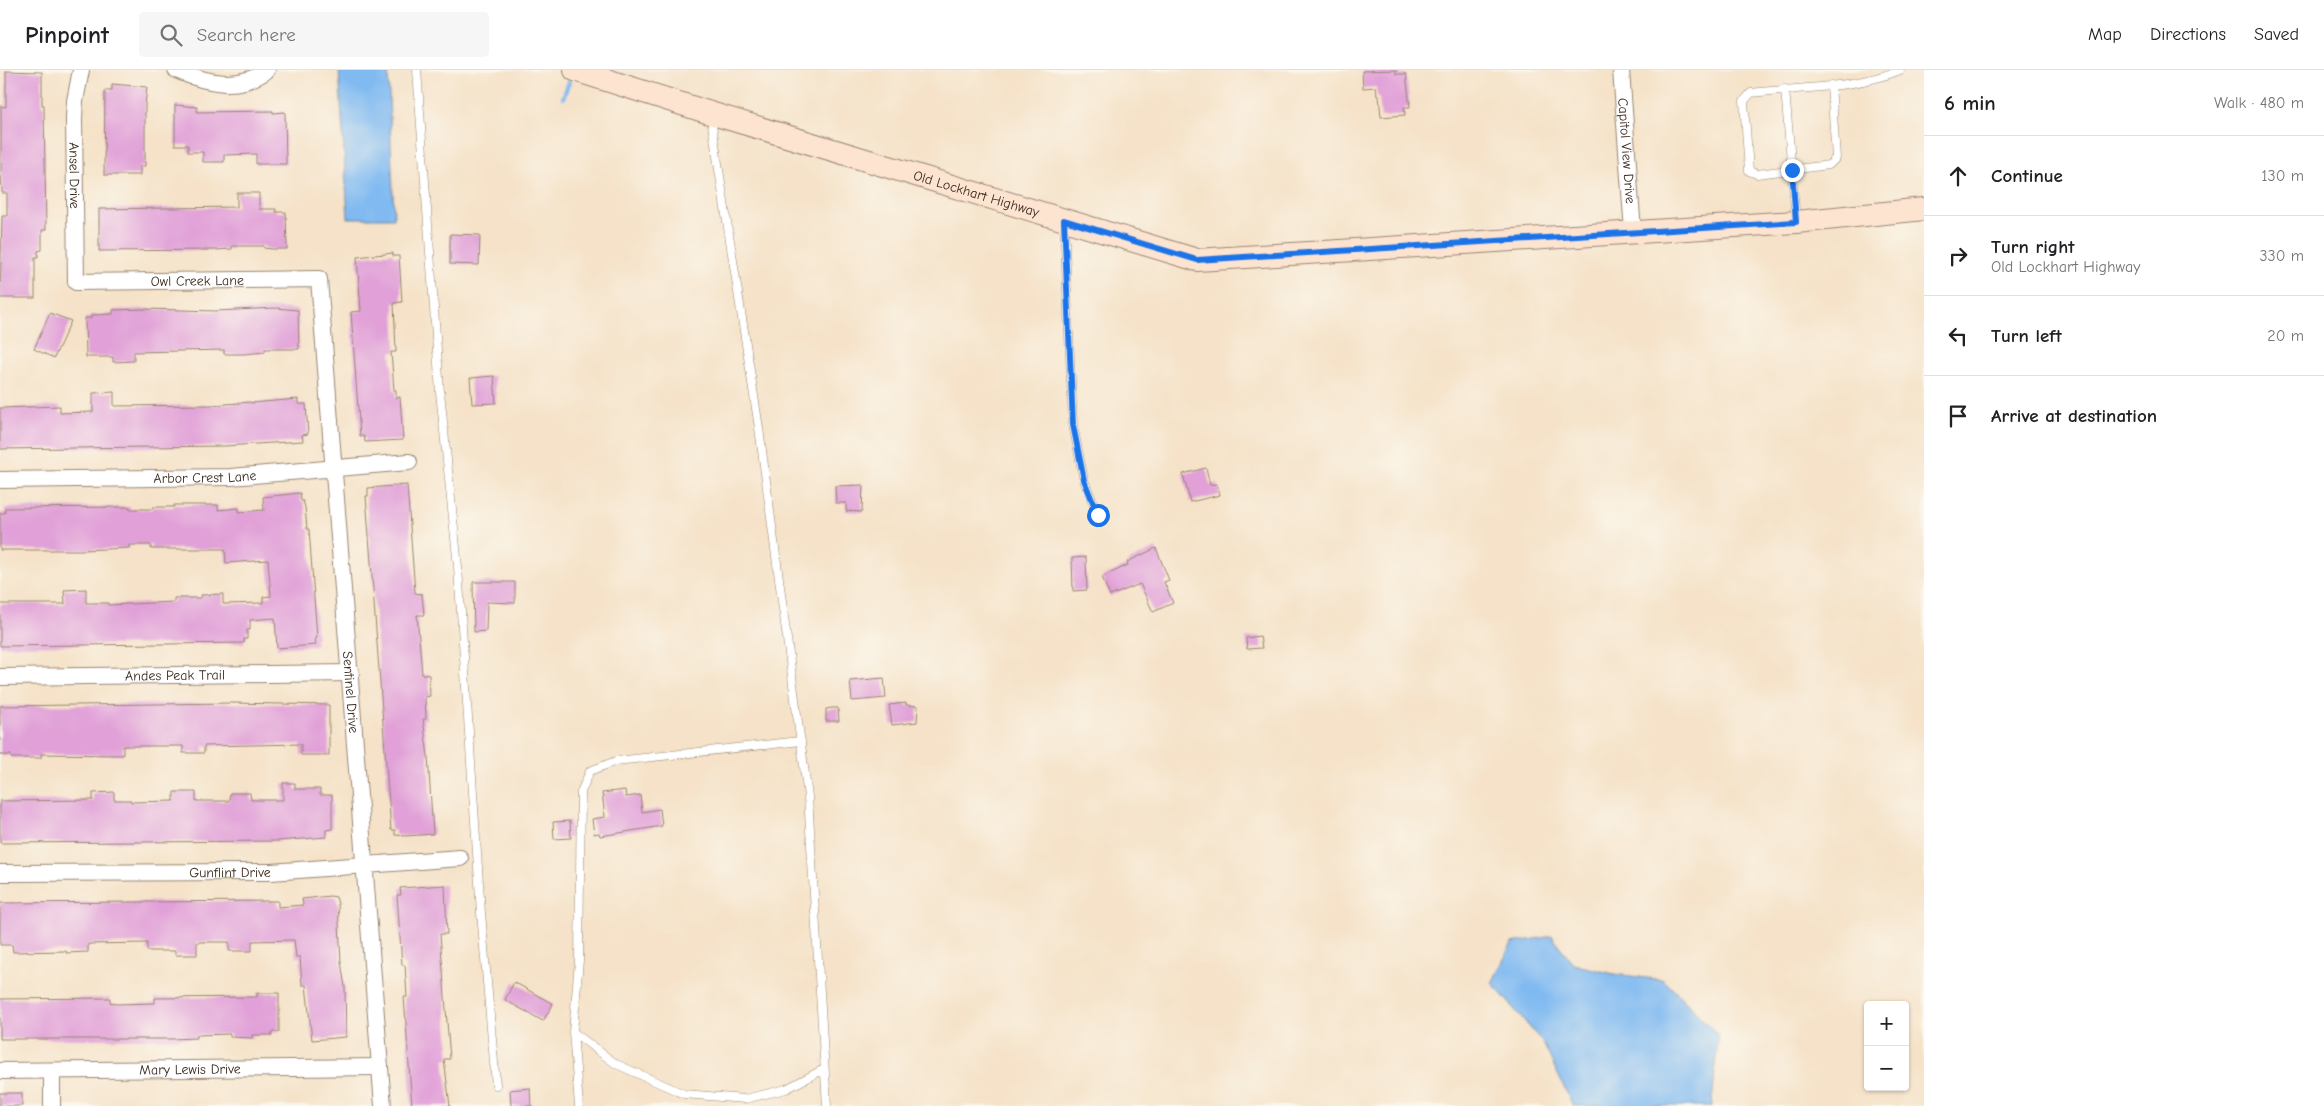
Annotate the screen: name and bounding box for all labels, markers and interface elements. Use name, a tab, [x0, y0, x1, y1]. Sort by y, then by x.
search box	[139, 12, 489, 57]
text: Pinpoint	[25, 21, 109, 49]
icon: search	[157, 21, 185, 49]
text: Search here	[197, 24, 296, 46]
text: Map	[2088, 24, 2122, 45]
text: Directions	[2150, 24, 2226, 45]
text: Saved	[2254, 24, 2299, 45]
text: 6 min	[1944, 91, 1996, 115]
text: Walk · 480 m	[2214, 94, 2304, 112]
street label: Capitol View Drive	[1614, 97, 1639, 204]
street label: Ansel Drive	[65, 142, 83, 209]
route end	[1781, 159, 1804, 182]
icon: ahead	[1944, 162, 1972, 190]
text: Continue	[1991, 165, 2063, 187]
street label: Old Lockhart Highway	[911, 167, 1042, 221]
text: 130 m	[2261, 167, 2304, 185]
text: Turn right	[1991, 236, 2075, 258]
icon: right	[1944, 242, 1972, 270]
text: 330 m	[2259, 247, 2304, 265]
text: Old Lockhart Highway	[1991, 258, 2140, 276]
street label: Owl Creek Lane	[151, 272, 244, 290]
icon: left	[1944, 322, 1972, 350]
text: Turn left	[1991, 325, 2062, 347]
text: 20 m	[2267, 327, 2304, 345]
icon: arrive	[1944, 402, 1972, 430]
text: Arrive at destination	[1991, 405, 2157, 427]
street label: Arbor Crest Lane	[153, 467, 257, 487]
route start	[1087, 504, 1110, 527]
street label: Sentinel Drive	[339, 650, 362, 734]
street label: Andes Peak Trail	[125, 666, 225, 685]
street label: Gunflint Drive	[189, 864, 271, 881]
map controls	[1864, 1001, 1909, 1091]
button: +	[1864, 1001, 1909, 1046]
button: −	[1864, 1046, 1909, 1091]
street label: Mary Lewis Drive	[139, 1060, 241, 1079]

